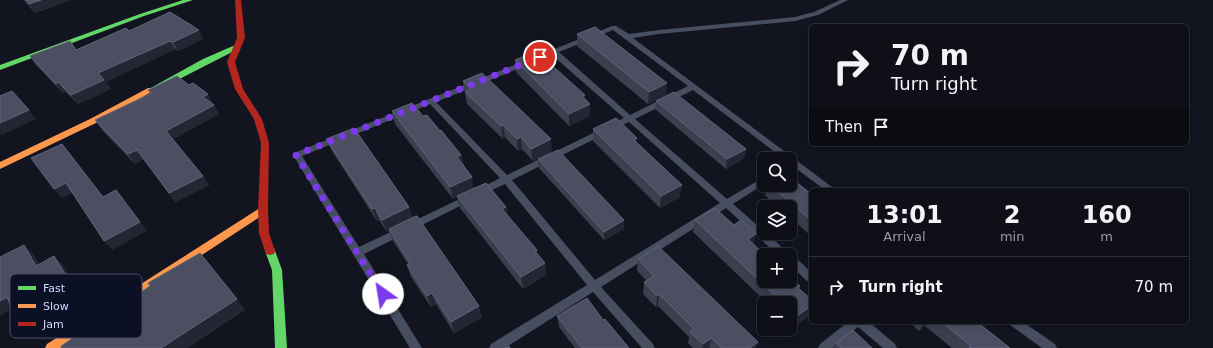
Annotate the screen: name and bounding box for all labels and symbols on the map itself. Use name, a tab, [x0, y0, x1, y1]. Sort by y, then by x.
pin	[523, 40, 557, 74]
position arrow	[362, 273, 404, 315]
legend	[10, 274, 142, 338]
text: Fast	[43, 282, 66, 295]
text: Slow	[43, 300, 69, 313]
text: Jam	[42, 318, 64, 331]

